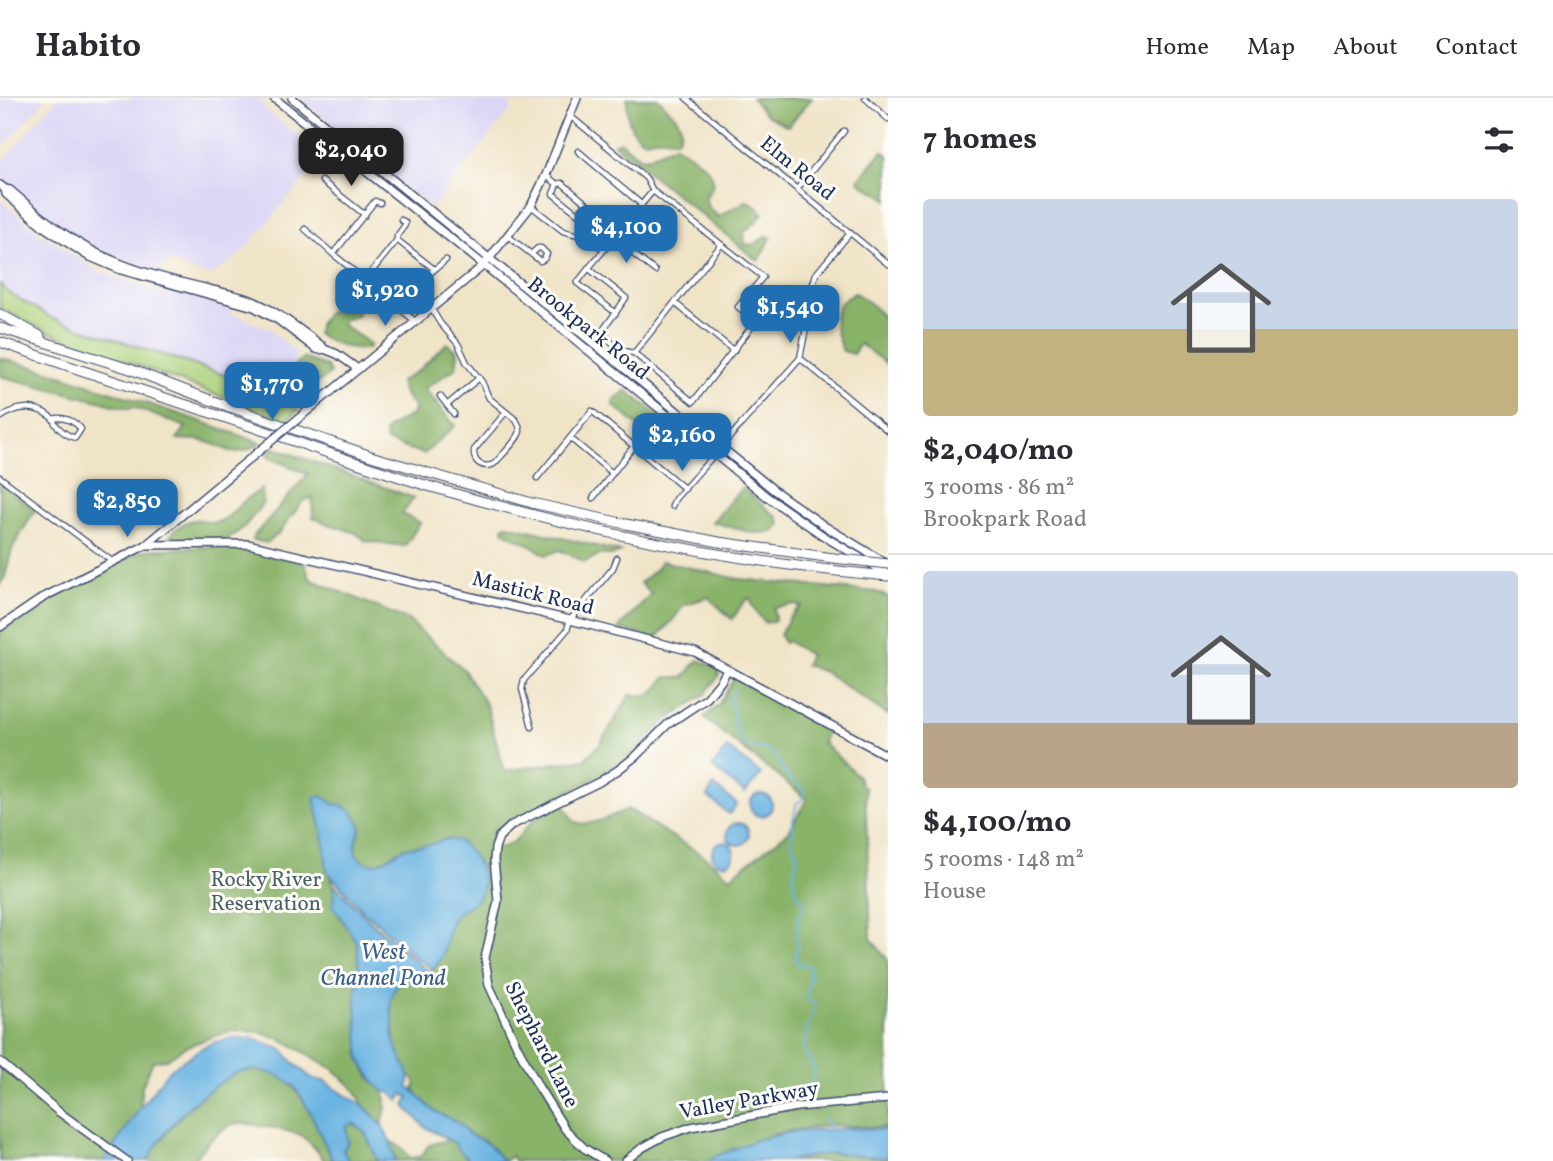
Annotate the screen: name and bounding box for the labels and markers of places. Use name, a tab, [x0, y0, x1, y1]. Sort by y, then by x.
pin: $2,040	[294, 129, 408, 188]
pin: $4,100	[569, 206, 683, 265]
pin: $1,920	[328, 268, 442, 328]
pin: $1,540	[733, 286, 847, 345]
pin: $1,770	[215, 362, 329, 422]
pin: $2,160	[625, 414, 739, 473]
pin: $2,850	[70, 480, 184, 539]

